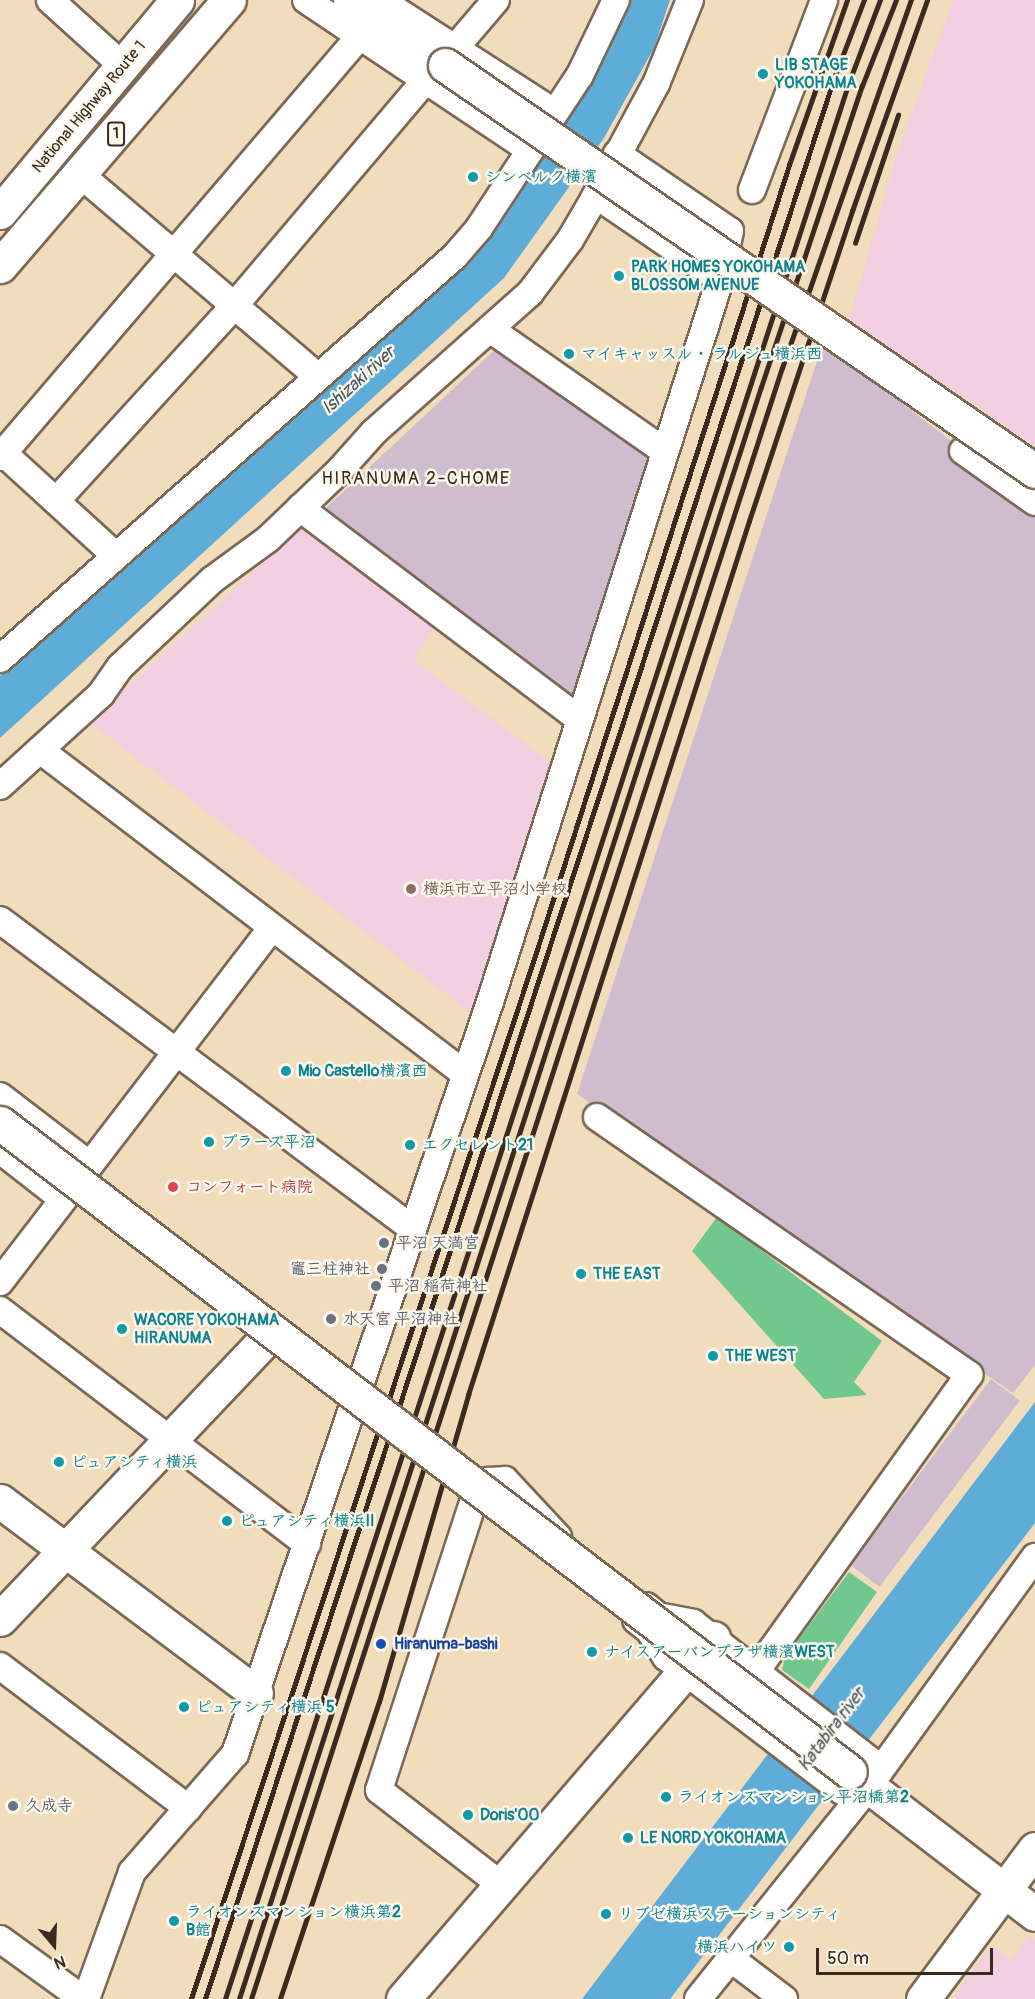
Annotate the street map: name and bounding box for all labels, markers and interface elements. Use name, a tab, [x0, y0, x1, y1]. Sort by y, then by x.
street label: National Highway Route 1	[28, 37, 150, 177]
place label: LIB STAGE YOKOHAMA	[775, 55, 857, 93]
marker: LIB STAGE YOKOHAMA	[756, 67, 770, 81]
road number: 1	[107, 122, 125, 146]
place label: シンベルク横濱	[485, 167, 597, 187]
marker: シンベルク横濱	[466, 170, 480, 184]
place label: PARK HOMES YOKOHAMA BLOSSOM AVENUE	[631, 257, 805, 295]
marker: PARK HOMES YOKOHAMA BLOSSOM AVENUE	[612, 269, 626, 283]
water label: Ishizaki river	[318, 343, 400, 419]
place label: マイキャッスル・ ラルジュ横浜西	[581, 344, 824, 364]
marker: マイキャッスル・ ラルジュ横浜西	[562, 347, 576, 361]
district label: HIRANUMA 2-CHOME	[321, 468, 511, 490]
place label: 横浜市立平沼小学校	[423, 879, 567, 899]
marker: 横浜市立平沼小学校	[404, 882, 418, 896]
place label: Mio Castello横濱西	[298, 1061, 427, 1081]
marker: Mio Castello横濱西	[279, 1064, 293, 1078]
place label: プラーズ平沼	[221, 1132, 317, 1152]
marker: プラーズ平沼	[202, 1135, 216, 1149]
place label: エクセレント21	[422, 1135, 533, 1155]
marker: エクセレント21	[403, 1138, 417, 1152]
place label: コンフォート病院	[186, 1177, 314, 1197]
marker: コンフォート病院	[164, 1178, 182, 1196]
place label: 平沼 天満宮	[396, 1233, 479, 1253]
marker: 平沼 天満宮	[377, 1236, 391, 1250]
place label: 竈三柱神社	[290, 1259, 370, 1279]
marker: 竈三柱神社	[375, 1262, 389, 1276]
place label: THE EAST	[593, 1264, 661, 1284]
marker: THE EAST	[574, 1267, 588, 1281]
place label: 平沼 稲荷神社	[388, 1276, 487, 1296]
marker: 平沼 稲荷神社	[369, 1279, 383, 1293]
place label: 水天宮 平沼神社	[343, 1309, 458, 1329]
place label: WACORE YOKOHAMA HIRANUMA	[134, 1310, 279, 1348]
marker: 水天宮 平沼神社	[324, 1312, 338, 1326]
marker: WACORE YOKOHAMA HIRANUMA	[115, 1322, 129, 1336]
place label: THE WEST	[725, 1346, 796, 1366]
marker: THE WEST	[706, 1349, 720, 1363]
place label: ピュアシティ横浜	[71, 1452, 199, 1472]
marker: ピュアシティ横浜	[52, 1455, 66, 1469]
place label: ピュアシティ横浜II	[239, 1511, 376, 1531]
marker: ピュアシティ横浜II	[220, 1514, 234, 1528]
place label: Hiranuma-bashi	[394, 1634, 498, 1654]
marker: Hiranuma-bashi	[372, 1635, 390, 1653]
place label: ナイスアーバンプラザ横濱WEST	[604, 1642, 836, 1662]
marker: ナイスアーバンプラザ横濱WEST	[585, 1645, 599, 1659]
water label: Katabira river	[794, 1684, 870, 1776]
place label: ピュアシティ横浜 5	[196, 1697, 336, 1717]
marker: ピュアシティ横浜 5	[177, 1700, 191, 1714]
place label: ライオンズマンション平沼橋第2	[678, 1787, 911, 1807]
marker: ライオンズマンション平沼橋第2	[659, 1790, 673, 1804]
place label: 久成寺	[25, 1796, 73, 1816]
marker: 久成寺	[6, 1799, 20, 1813]
place label: Doris'00	[480, 1805, 539, 1825]
marker: Doris'00	[461, 1808, 475, 1822]
place label: LE NORD YOKOHAMA	[640, 1828, 786, 1848]
marker: LE NORD YOKOHAMA	[621, 1831, 635, 1845]
place label: ライオンズマンション横浜第2 B館	[186, 1902, 403, 1940]
place label: リブゼ横浜ステーションシティ	[618, 1904, 842, 1924]
marker: リブゼ横浜ステーションシティ	[599, 1907, 613, 1921]
marker: ライオンズマンション横浜第2 B館	[167, 1914, 181, 1928]
north arrow	[24, 1915, 84, 1975]
scale bar	[819, 1936, 996, 1974]
place label: 横浜ハイツ	[697, 1937, 777, 1957]
marker: 横浜ハイツ	[782, 1940, 796, 1954]
text: 50 m	[827, 1947, 869, 1970]
text: N	[51, 1951, 68, 1973]

